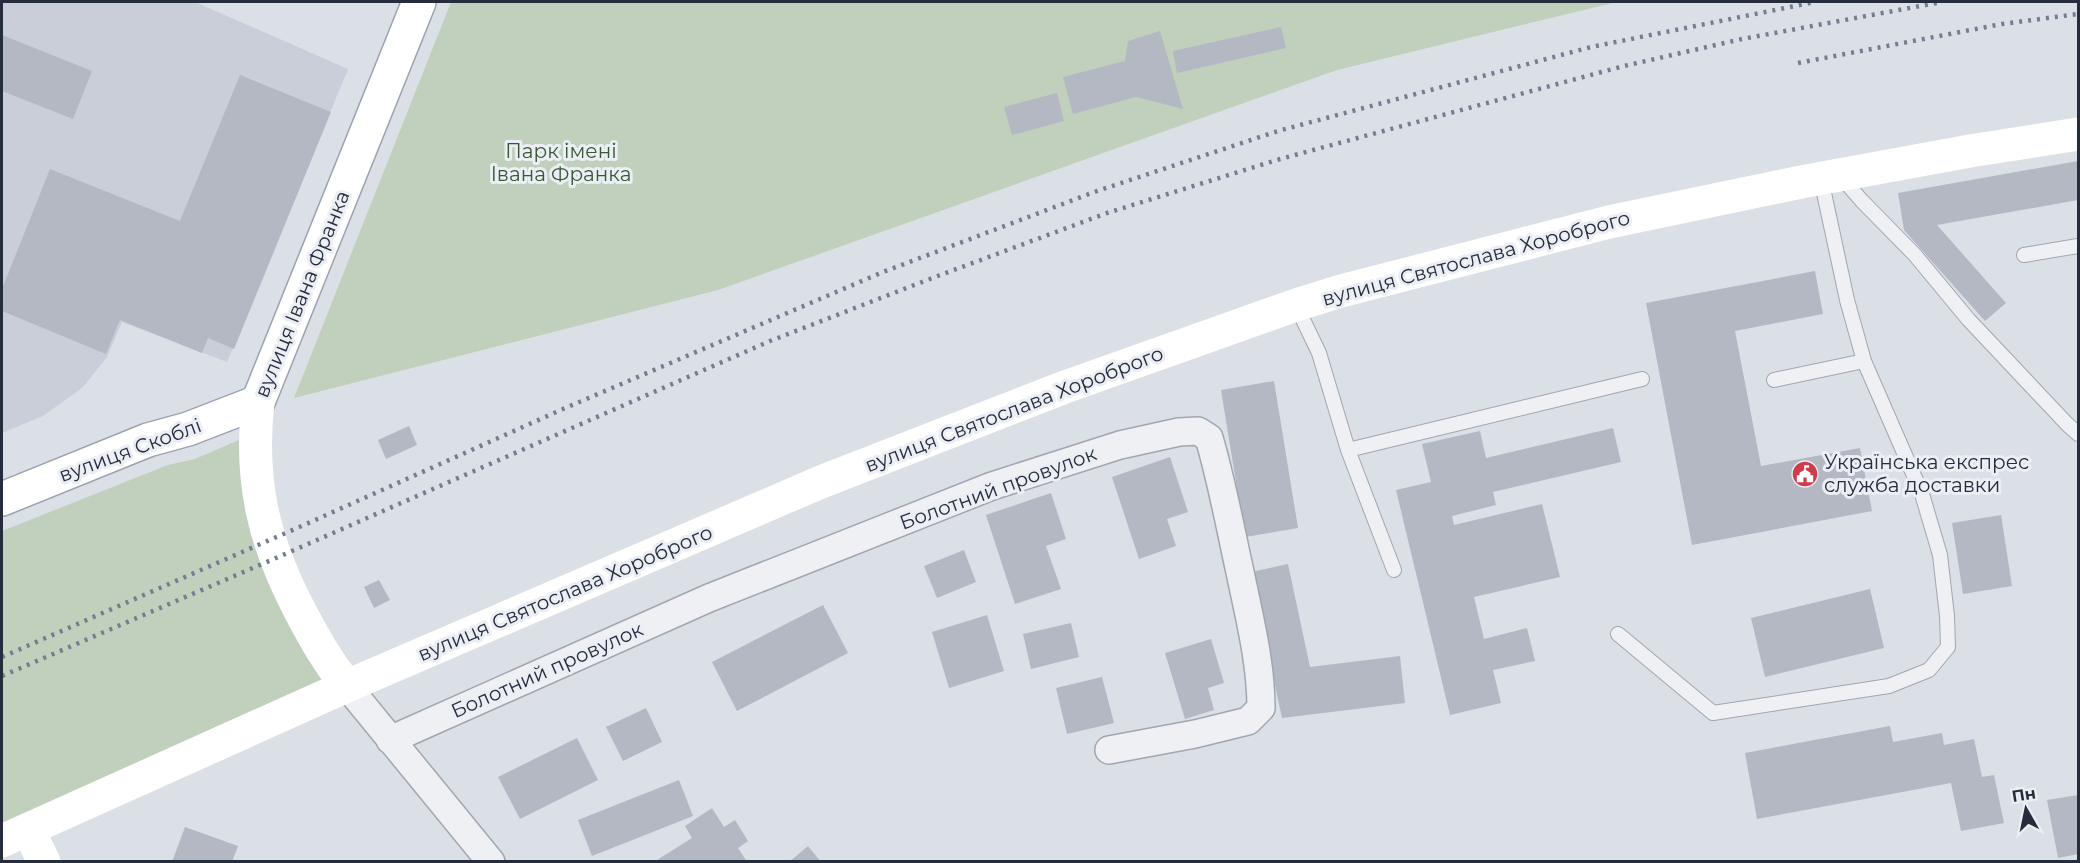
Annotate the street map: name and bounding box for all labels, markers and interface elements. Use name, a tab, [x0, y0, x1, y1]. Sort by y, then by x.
park label: Парк імені Івана Франка	[491, 139, 631, 186]
street label: вулиця Івана Франка	[249, 187, 355, 401]
street label: вулиця Святослава Хороброго	[1319, 205, 1633, 311]
street label: вулиця Святослава Хороброго	[861, 341, 1167, 477]
street label: вулиця Скоблі	[55, 413, 205, 487]
street label: Болотний провулок	[896, 441, 1100, 535]
place label: Українська експрес служба доставки	[1824, 450, 2029, 497]
public building icon: Українська експрес служба доставки	[1790, 459, 1820, 489]
street label: вулиця Святослава Хороброго	[414, 520, 716, 666]
street label: Болотний провулок	[447, 617, 647, 723]
north arrow	[1996, 779, 2056, 839]
text: Пн	[2010, 783, 2037, 806]

